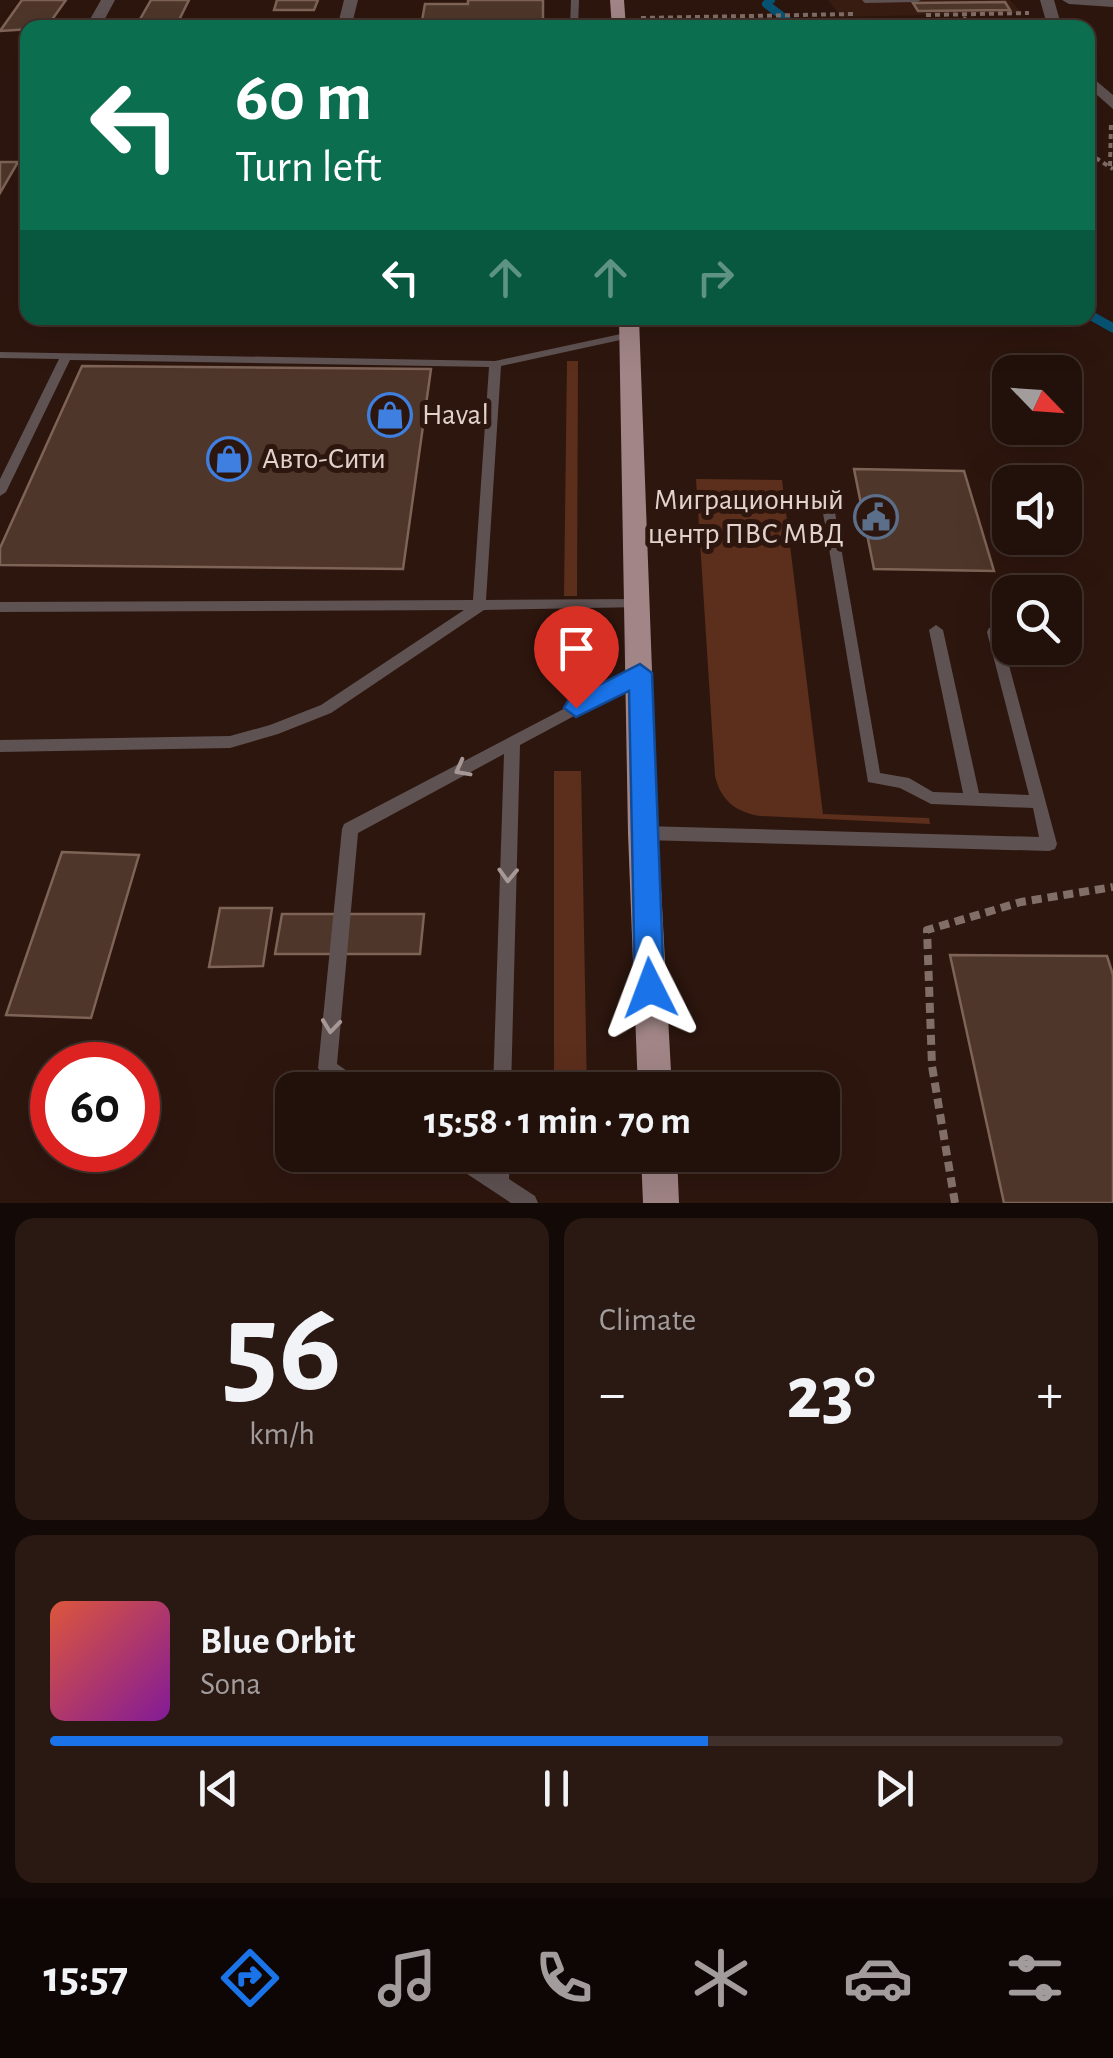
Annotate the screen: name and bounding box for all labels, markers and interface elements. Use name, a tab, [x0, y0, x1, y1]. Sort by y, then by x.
icon: left	[70, 60, 200, 190]
text: 60 m	[235, 63, 372, 133]
text: Turn left	[235, 145, 382, 190]
icon: left	[373, 250, 428, 305]
icon: ahead	[478, 250, 533, 305]
icon: ahead	[583, 250, 638, 305]
icon: right	[688, 250, 743, 305]
north arrow	[992, 355, 1082, 445]
map controls	[992, 355, 1082, 665]
shop icon: Haval	[367, 392, 413, 438]
place label: Haval	[422, 400, 489, 430]
shop icon: Авто-Сити	[206, 436, 252, 482]
place label: Авто-Сити	[262, 444, 386, 474]
button: sound	[992, 465, 1082, 555]
place label: Миграционный центр ПВС МВД	[648, 485, 844, 549]
public building icon: Миграционный центр ПВС МВД	[853, 494, 899, 540]
button: search	[992, 575, 1082, 665]
pin	[534, 606, 619, 709]
icon: arrive	[549, 621, 604, 676]
one-way arrow	[455, 757, 473, 777]
one-way arrow	[498, 868, 519, 884]
position arrow	[598, 936, 702, 1040]
one-way arrow	[320, 1019, 342, 1035]
speed limit sign: 60	[30, 1042, 160, 1172]
text: 15:58 · 1 min · 70 m	[424, 1103, 691, 1141]
text: 56	[223, 1285, 341, 1415]
text: Climate	[599, 1304, 696, 1336]
text: 23°	[786, 1357, 876, 1432]
text: −	[599, 1367, 625, 1422]
text: +	[1037, 1367, 1063, 1422]
text: km/h	[249, 1418, 315, 1450]
text: Blue Orbit	[200, 1623, 355, 1661]
text: Sona	[200, 1668, 261, 1700]
icon: previous	[191, 1761, 246, 1816]
icon: pause	[529, 1761, 584, 1816]
icon: next	[867, 1761, 922, 1816]
icon: directions	[215, 1943, 285, 2013]
icon: music	[372, 1943, 442, 2013]
icon: phone	[529, 1943, 599, 2013]
icon: climate	[686, 1943, 756, 2013]
icon: car	[843, 1943, 913, 2013]
icon: filters	[1000, 1943, 1070, 2013]
text: 15:57	[43, 1955, 128, 2000]

